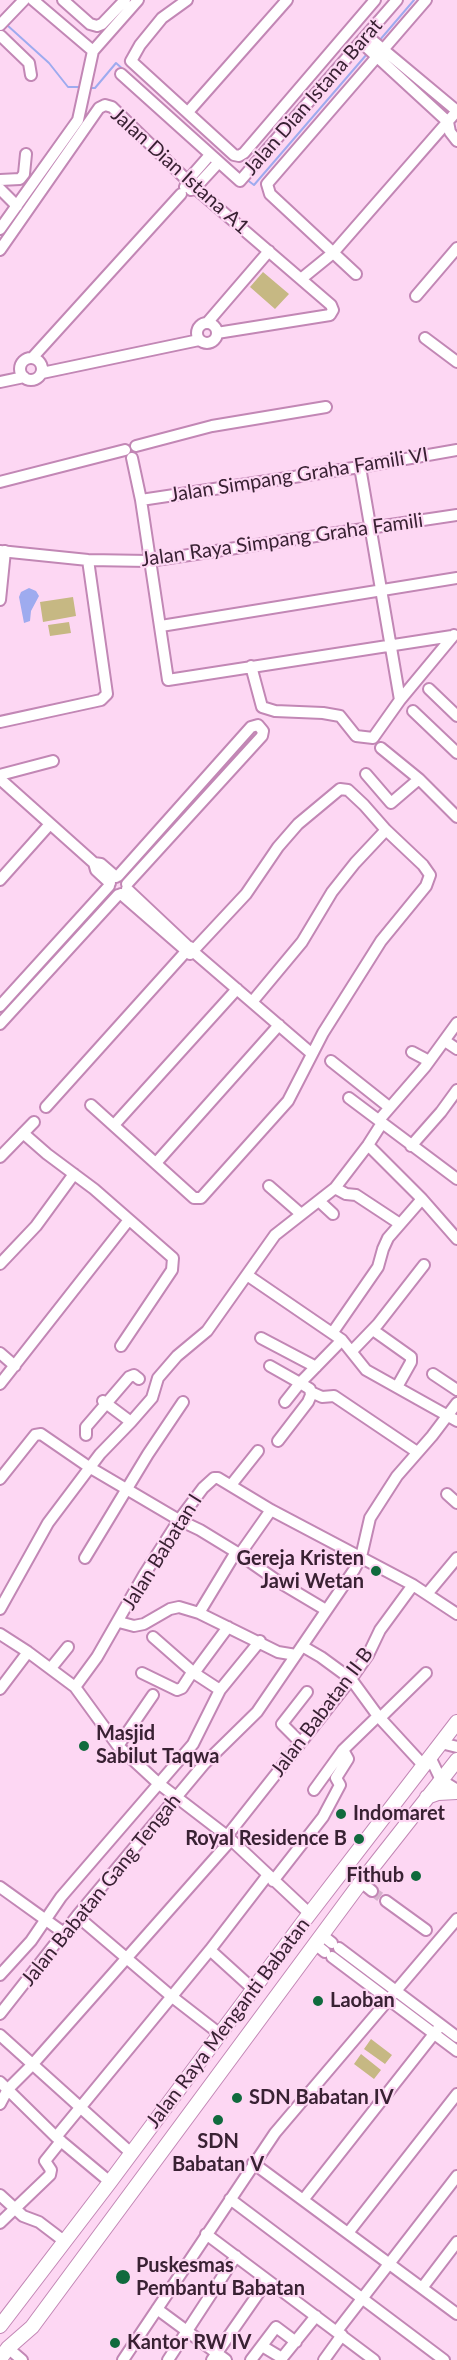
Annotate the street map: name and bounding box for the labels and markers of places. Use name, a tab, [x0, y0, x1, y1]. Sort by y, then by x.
place label: Gereja Kristen Jawi Wetan	[237, 1547, 364, 1594]
marker: Gereja Kristen Jawi Wetan	[369, 1564, 383, 1578]
place label: Masjid Sabilut Taqwa	[96, 1722, 219, 1769]
marker: Masjid Sabilut Taqwa	[77, 1739, 91, 1753]
place label: Indomaret	[353, 1802, 445, 1826]
marker: Indomaret	[334, 1807, 348, 1821]
place label: Royal Residence B	[185, 1827, 347, 1851]
marker: Royal Residence B	[352, 1832, 366, 1846]
place label: Fithub	[346, 1864, 404, 1888]
marker: Fithub	[409, 1869, 423, 1883]
place label: Laoban	[330, 1989, 395, 2013]
marker: Laoban	[311, 1994, 325, 2008]
place label: SDN Babatan IV	[249, 2086, 394, 2110]
marker: SDN Babatan IV	[230, 2091, 244, 2105]
marker: SDN Babatan V	[211, 2113, 225, 2127]
place label: SDN Babatan V	[172, 2130, 264, 2177]
place label: Puskesmas Pembantu Babatan	[136, 2254, 305, 2301]
marker: Puskesmas Pembantu Babatan	[114, 2268, 132, 2286]
place label: Kantor RW IV	[127, 2331, 251, 2355]
marker: Kantor RW IV	[108, 2336, 122, 2350]

